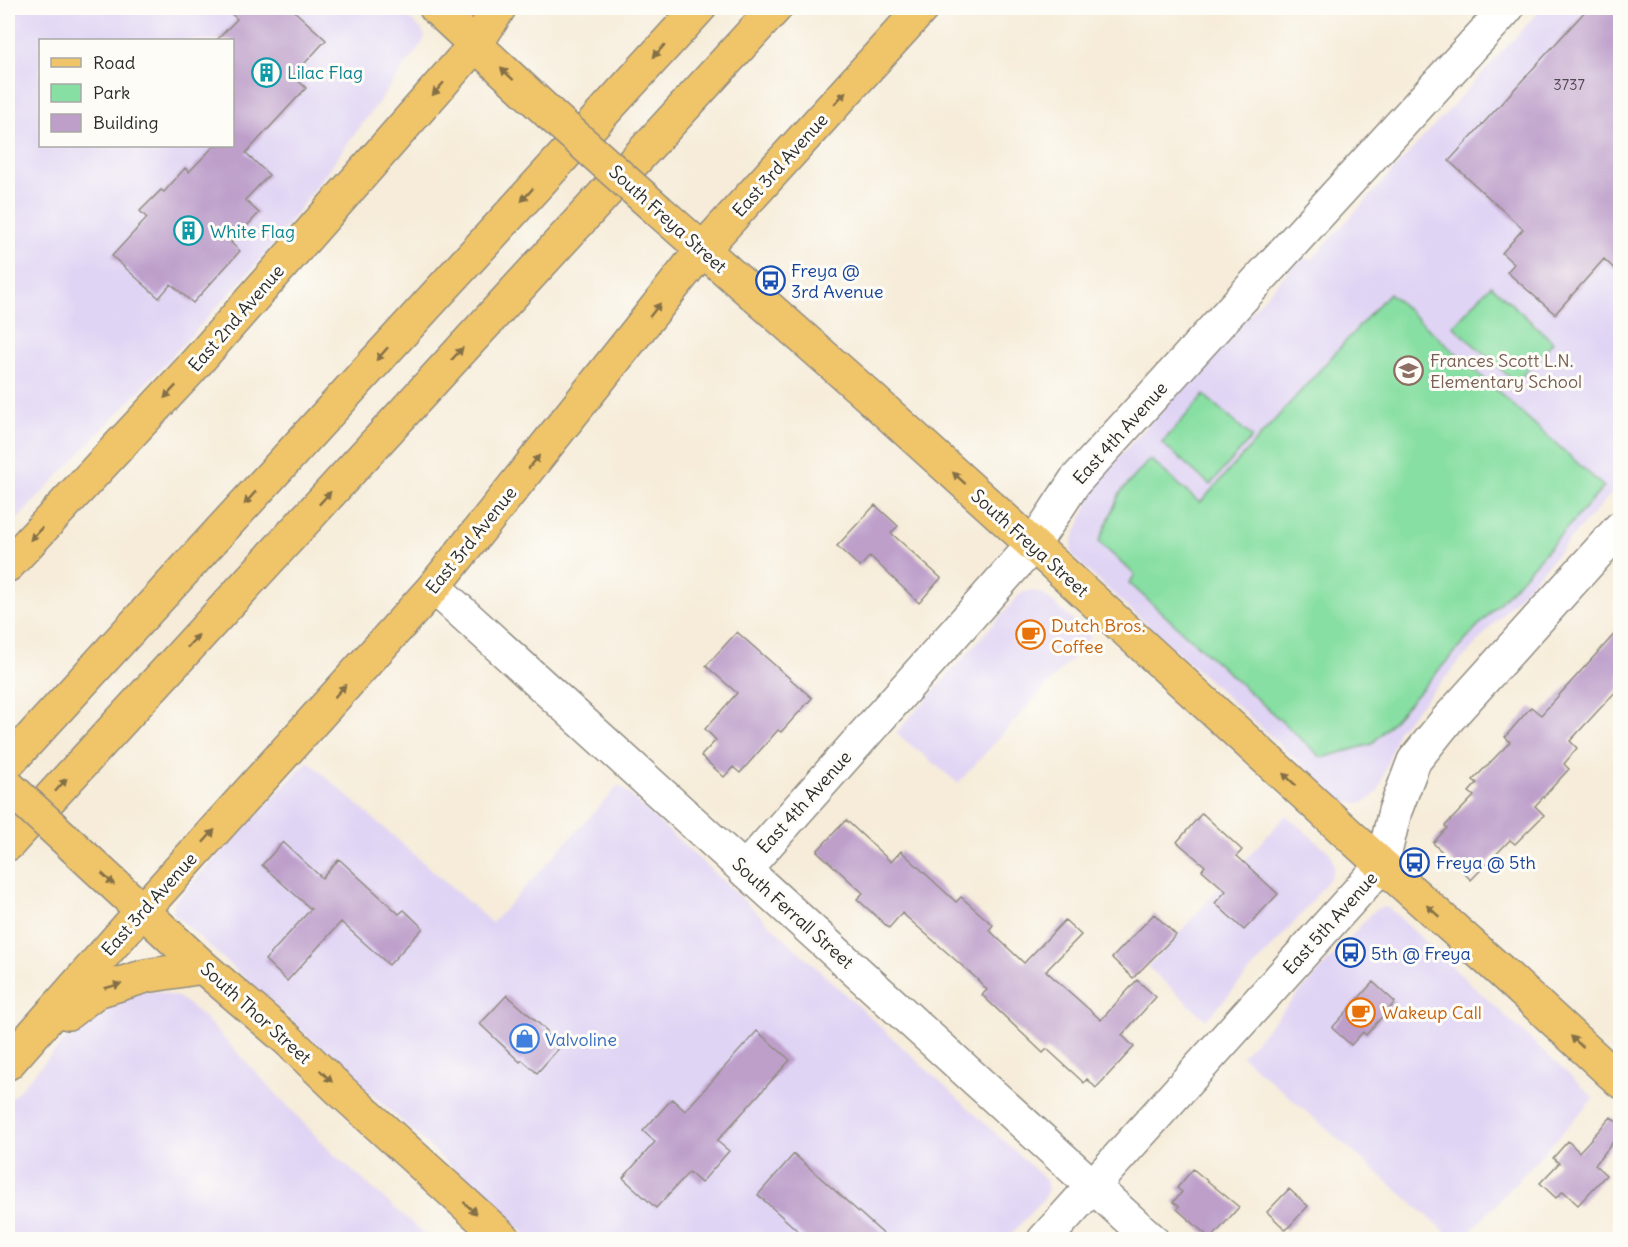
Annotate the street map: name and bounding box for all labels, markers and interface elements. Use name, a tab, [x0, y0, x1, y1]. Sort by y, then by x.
legend	[39, 39, 234, 147]
one-way arrow	[652, 43, 666, 58]
text: Road	[93, 51, 136, 74]
building icon: Lilac Flag	[250, 56, 282, 88]
place label: Lilac Flag	[287, 61, 363, 84]
one-way arrow	[500, 67, 514, 81]
house number: 3737	[1553, 75, 1585, 94]
text: Park	[93, 81, 130, 104]
one-way arrow	[431, 81, 445, 96]
one-way arrow	[833, 91, 847, 105]
street label: East 3rd Avenue	[727, 108, 833, 222]
text: Building	[93, 111, 158, 134]
street label: South Freya Street	[605, 160, 731, 278]
one-way arrow	[521, 187, 535, 201]
building icon: White Flag	[173, 215, 205, 247]
place label: White Flag	[210, 220, 295, 243]
place label: Freya @ 3rd Avenue	[791, 259, 884, 303]
street label: East 2nd Avenue	[183, 260, 289, 376]
bus stop icon: Freya @ 3rd Avenue	[754, 264, 786, 296]
one-way arrow	[649, 302, 662, 318]
one-way arrow	[376, 346, 389, 361]
one-way arrow	[450, 347, 464, 362]
place label: Frances Scott L.N. Elementary School	[1430, 349, 1582, 393]
school or university icon: Frances Scott L.N. Elementary School	[1393, 354, 1425, 386]
street label: East 4th Avenue	[1068, 377, 1172, 489]
one-way arrow	[164, 384, 177, 399]
one-way arrow	[527, 455, 539, 470]
one-way arrow	[952, 472, 967, 485]
street label: East 3rd Avenue	[421, 482, 521, 598]
street label: South Freya Street	[967, 484, 1093, 602]
one-way arrow	[243, 490, 257, 505]
one-way arrow	[318, 490, 332, 505]
one-way arrow	[30, 527, 44, 541]
place label: Dutch Bros. Coffee	[1051, 614, 1145, 658]
cafe icon: Dutch Bros. Coffee	[1014, 619, 1046, 651]
one-way arrow	[186, 634, 199, 649]
one-way arrow	[333, 684, 347, 699]
street label: East 4th Avenue	[752, 746, 856, 858]
one-way arrow	[1282, 773, 1296, 787]
one-way arrow	[54, 778, 67, 793]
one-way arrow	[202, 829, 215, 844]
bus stop icon: Freya @ 5th	[1399, 846, 1431, 878]
street label: East 3rd Avenue	[96, 847, 202, 961]
place label: Freya @ 5th	[1436, 851, 1536, 874]
street label: South Ferrall Street	[728, 852, 858, 974]
street label: East 5th Avenue	[1278, 867, 1382, 979]
one-way arrow	[101, 872, 115, 886]
one-way arrow	[1426, 905, 1441, 918]
bus stop icon: 5th @ Freya	[1334, 937, 1366, 969]
place label: 5th @ Freya	[1371, 942, 1471, 965]
street label: South Thor Street	[196, 957, 316, 1069]
one-way arrow	[104, 981, 122, 990]
cafe icon: Wakeup Call	[1345, 996, 1377, 1028]
place label: Wakeup Call	[1382, 1001, 1482, 1024]
shop icon: Valvoline	[508, 1023, 540, 1055]
place label: Valvoline	[545, 1028, 617, 1051]
one-way arrow	[1571, 1035, 1585, 1049]
one-way arrow	[318, 1069, 333, 1083]
one-way arrow	[463, 1200, 477, 1214]

